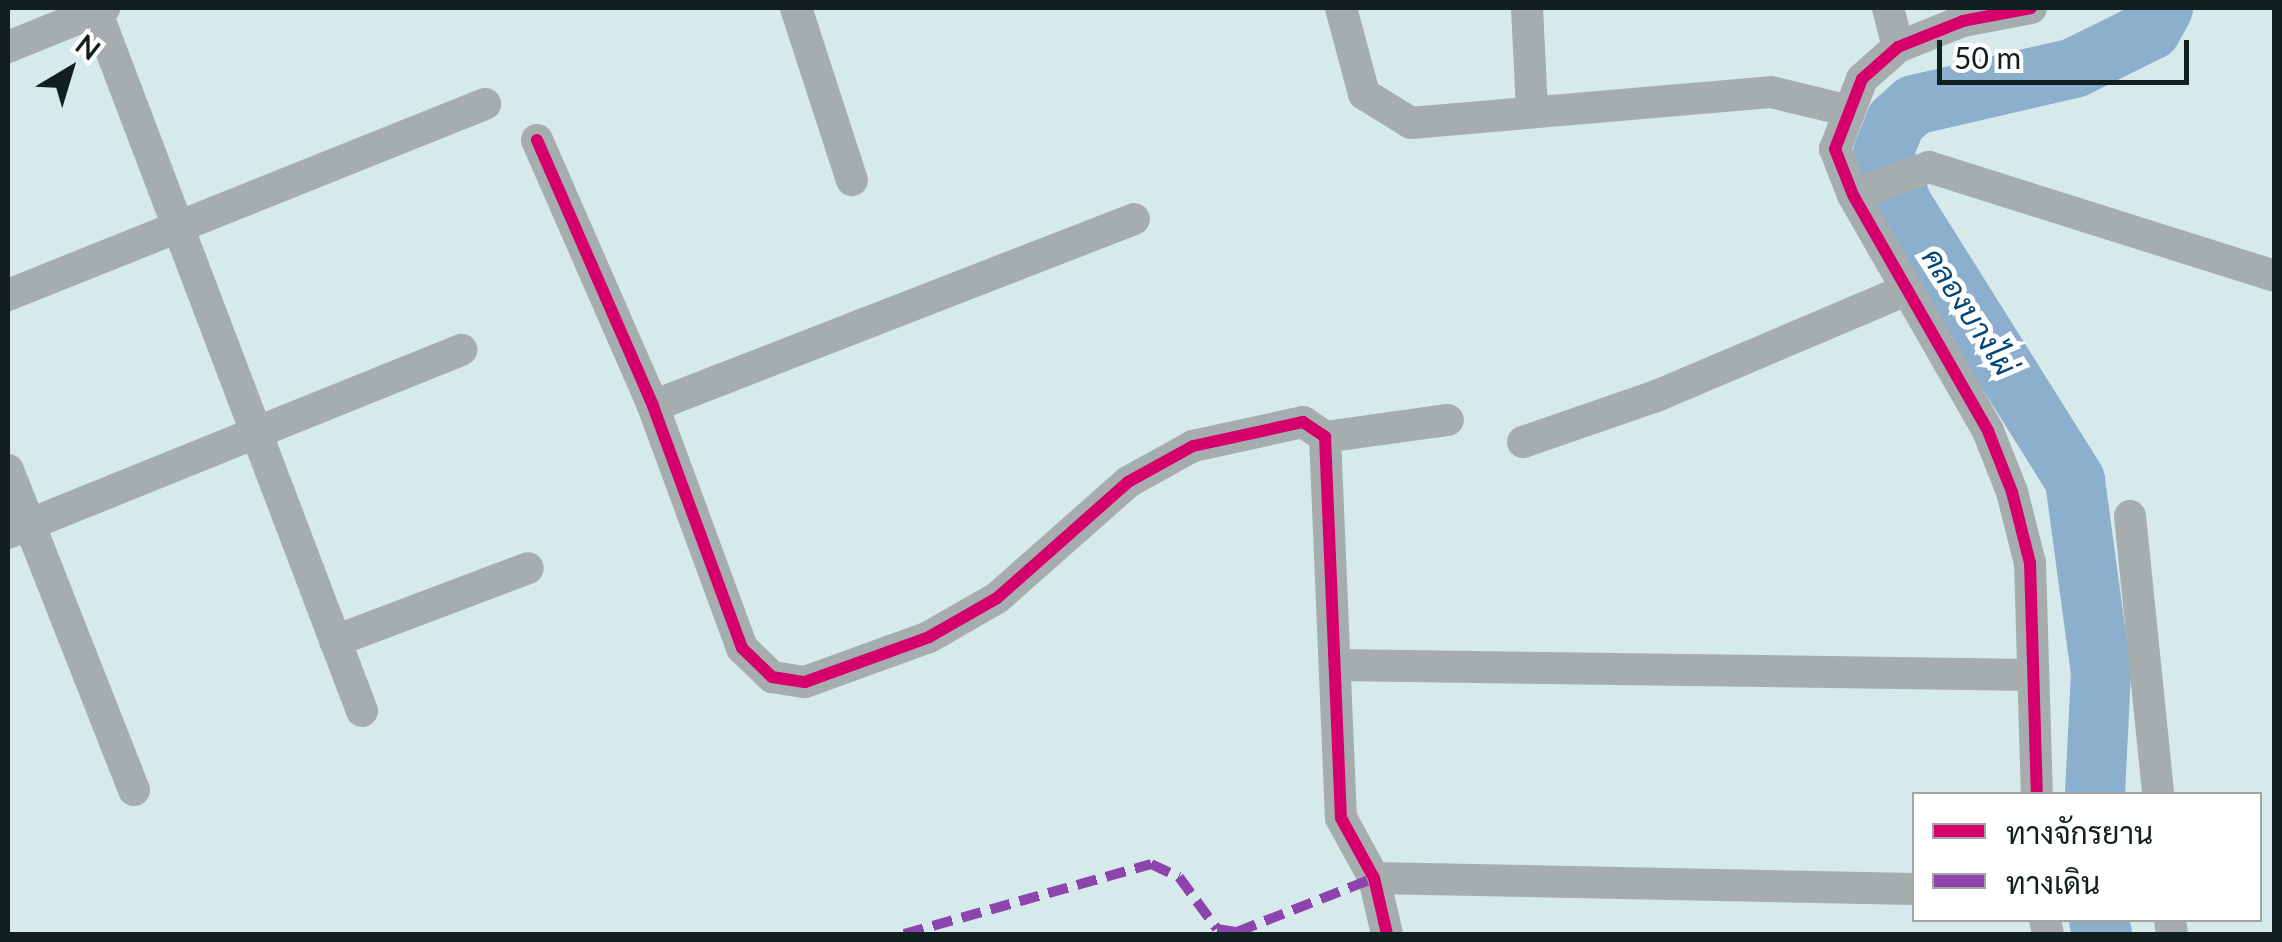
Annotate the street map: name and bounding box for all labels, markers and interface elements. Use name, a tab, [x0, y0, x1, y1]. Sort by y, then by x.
north arrow	[20, 20, 120, 120]
scale bar	[1942, 20, 2194, 82]
text: N	[69, 26, 107, 66]
text: 50 m	[1954, 39, 2021, 75]
water label: คลองบางไผ่	[1916, 241, 2024, 381]
legend	[1912, 792, 2262, 922]
text: ทางจักรยาน	[2006, 814, 2153, 850]
text: ทางเดิน	[2006, 864, 2100, 900]

